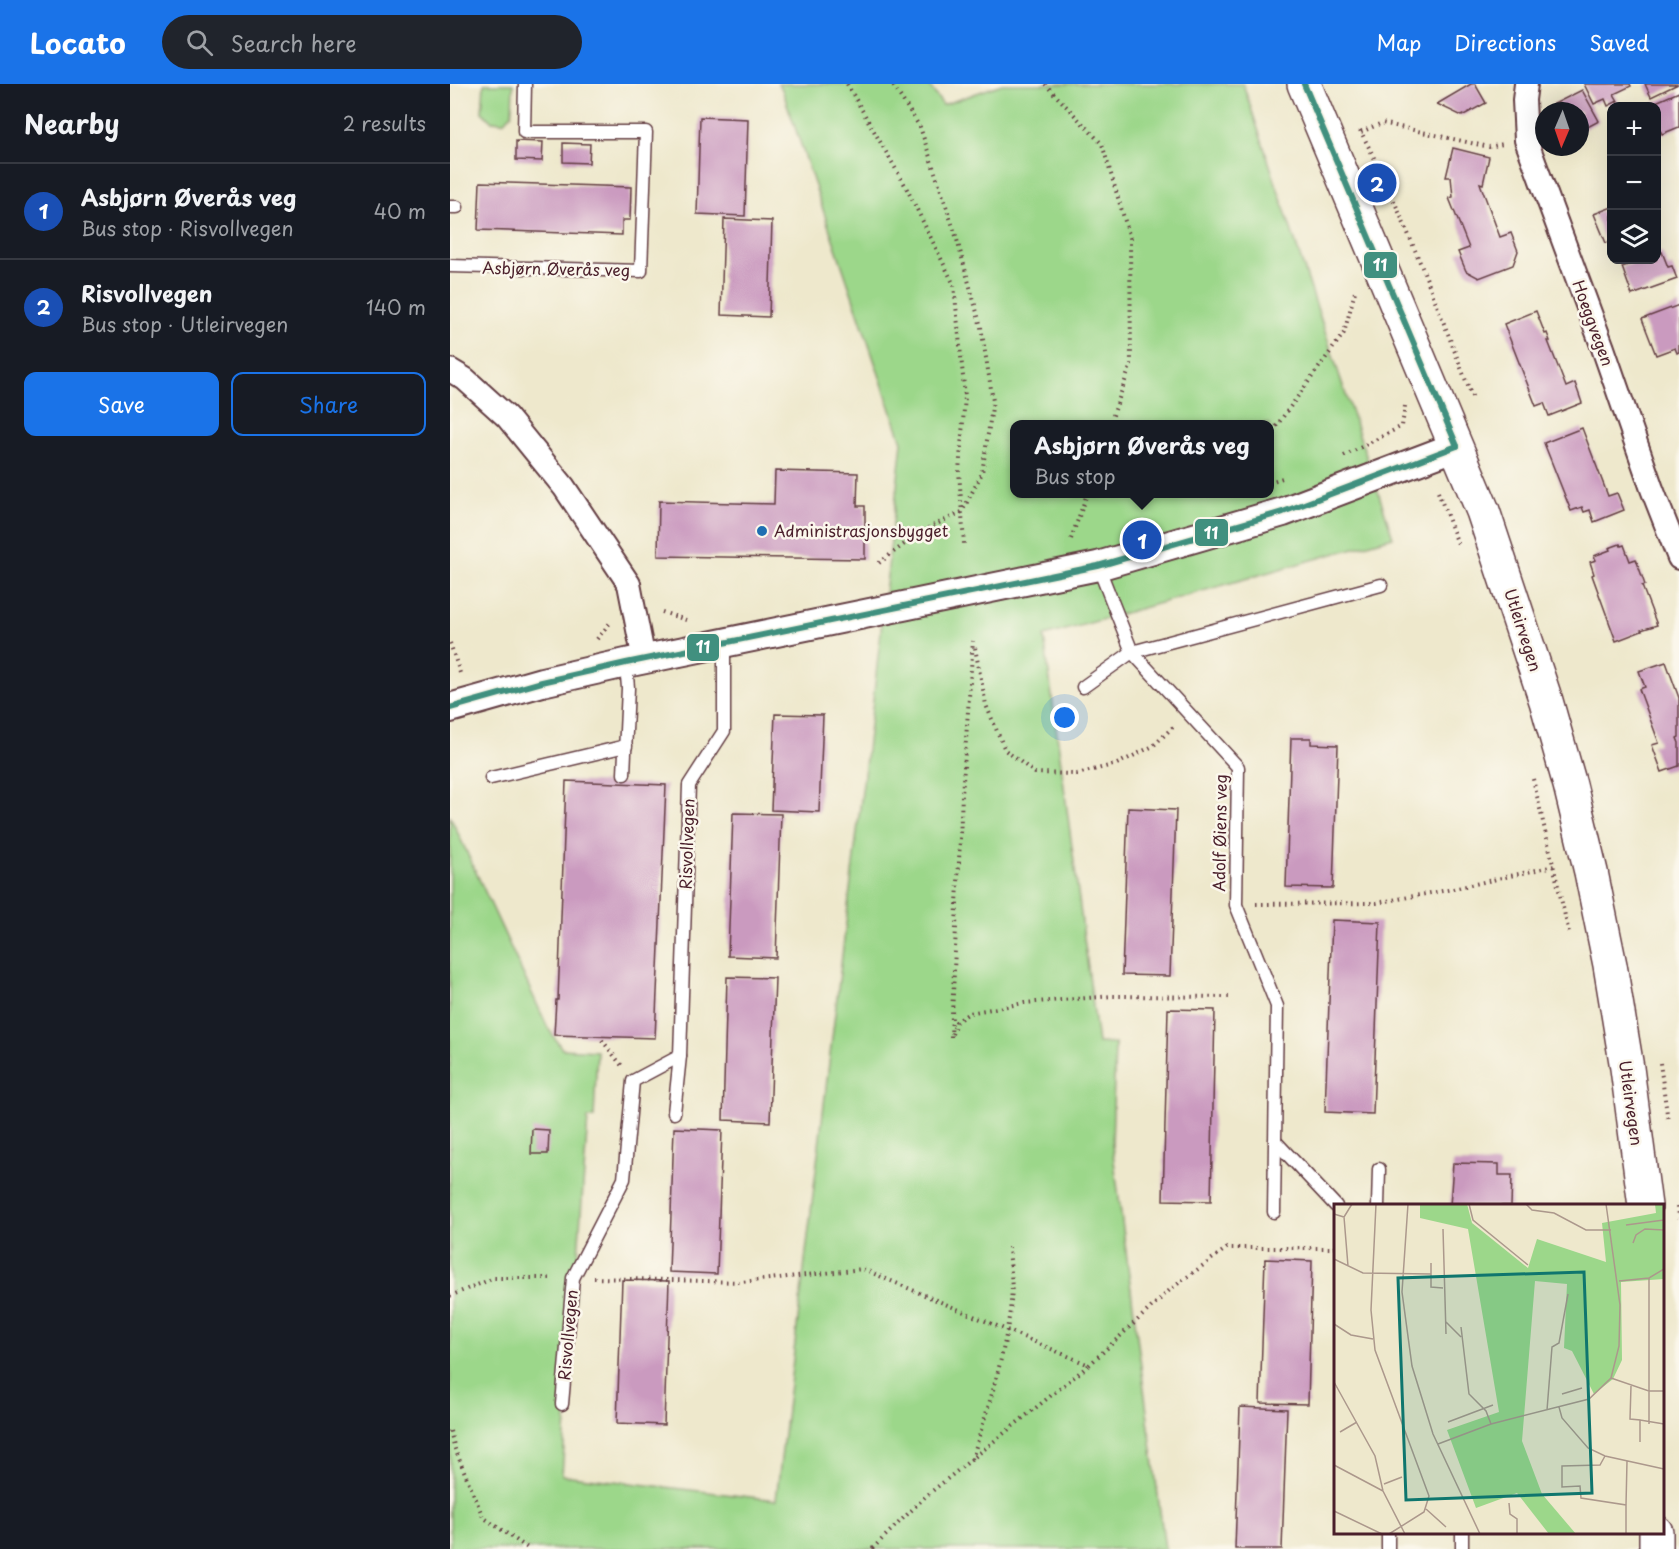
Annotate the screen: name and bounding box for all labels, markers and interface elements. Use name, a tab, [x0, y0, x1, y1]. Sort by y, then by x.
search box	[162, 15, 582, 69]
text: Locato	[30, 21, 126, 64]
icon: search	[183, 26, 216, 59]
text: Search here	[231, 26, 357, 59]
text: Map	[1376, 26, 1421, 58]
text: Directions	[1454, 26, 1556, 58]
text: Saved	[1589, 26, 1649, 58]
north arrow	[1535, 102, 1589, 156]
map controls	[1607, 102, 1661, 264]
button: +	[1607, 102, 1661, 156]
text: Nearby	[24, 104, 119, 143]
text: 2 results	[343, 108, 426, 138]
button: −	[1607, 156, 1661, 210]
pin: 2	[1358, 160, 1396, 206]
text: Asbjørn Øverås veg	[81, 180, 296, 213]
text: 1	[39, 196, 48, 226]
text: 40 m	[374, 196, 426, 226]
button: layers	[1607, 210, 1661, 264]
text: Bus stop · Risvollvegen	[81, 213, 293, 243]
line badge: 11	[1363, 251, 1398, 279]
text: 11	[1373, 252, 1387, 276]
street label: Asbjørn Øverås veg	[482, 255, 630, 281]
text: Risvollvegen	[81, 276, 212, 309]
street label: Hoeggvegen	[1567, 276, 1621, 369]
text: 2	[36, 292, 51, 322]
text: 140 m	[366, 292, 426, 322]
text: Bus stop · Utleirvegen	[81, 309, 288, 339]
button: Save	[24, 372, 219, 436]
button: Share	[231, 372, 426, 436]
popup	[1010, 420, 1274, 498]
text: Asbjørn Øverås veg	[1034, 428, 1250, 461]
text: Bus stop	[1034, 461, 1116, 491]
place label: Administrasjonsbygget	[774, 518, 949, 542]
pin: 1	[1122, 518, 1162, 562]
line badge: 11	[1194, 518, 1229, 547]
text: 11	[1204, 520, 1218, 544]
marker: Administrasjonsbygget	[755, 524, 769, 538]
street label: Utleirvegen	[1499, 585, 1549, 674]
line badge: 11	[686, 633, 720, 662]
text: 11	[696, 634, 710, 658]
your location	[1050, 703, 1079, 732]
street label: Adolf Øiens veg	[1206, 774, 1232, 892]
street label: Risvollvegen	[672, 798, 700, 890]
street label: Utleirvegen	[1614, 1059, 1650, 1147]
inset map	[1334, 1204, 1664, 1534]
street label: Risvollvegen	[551, 1288, 583, 1381]

